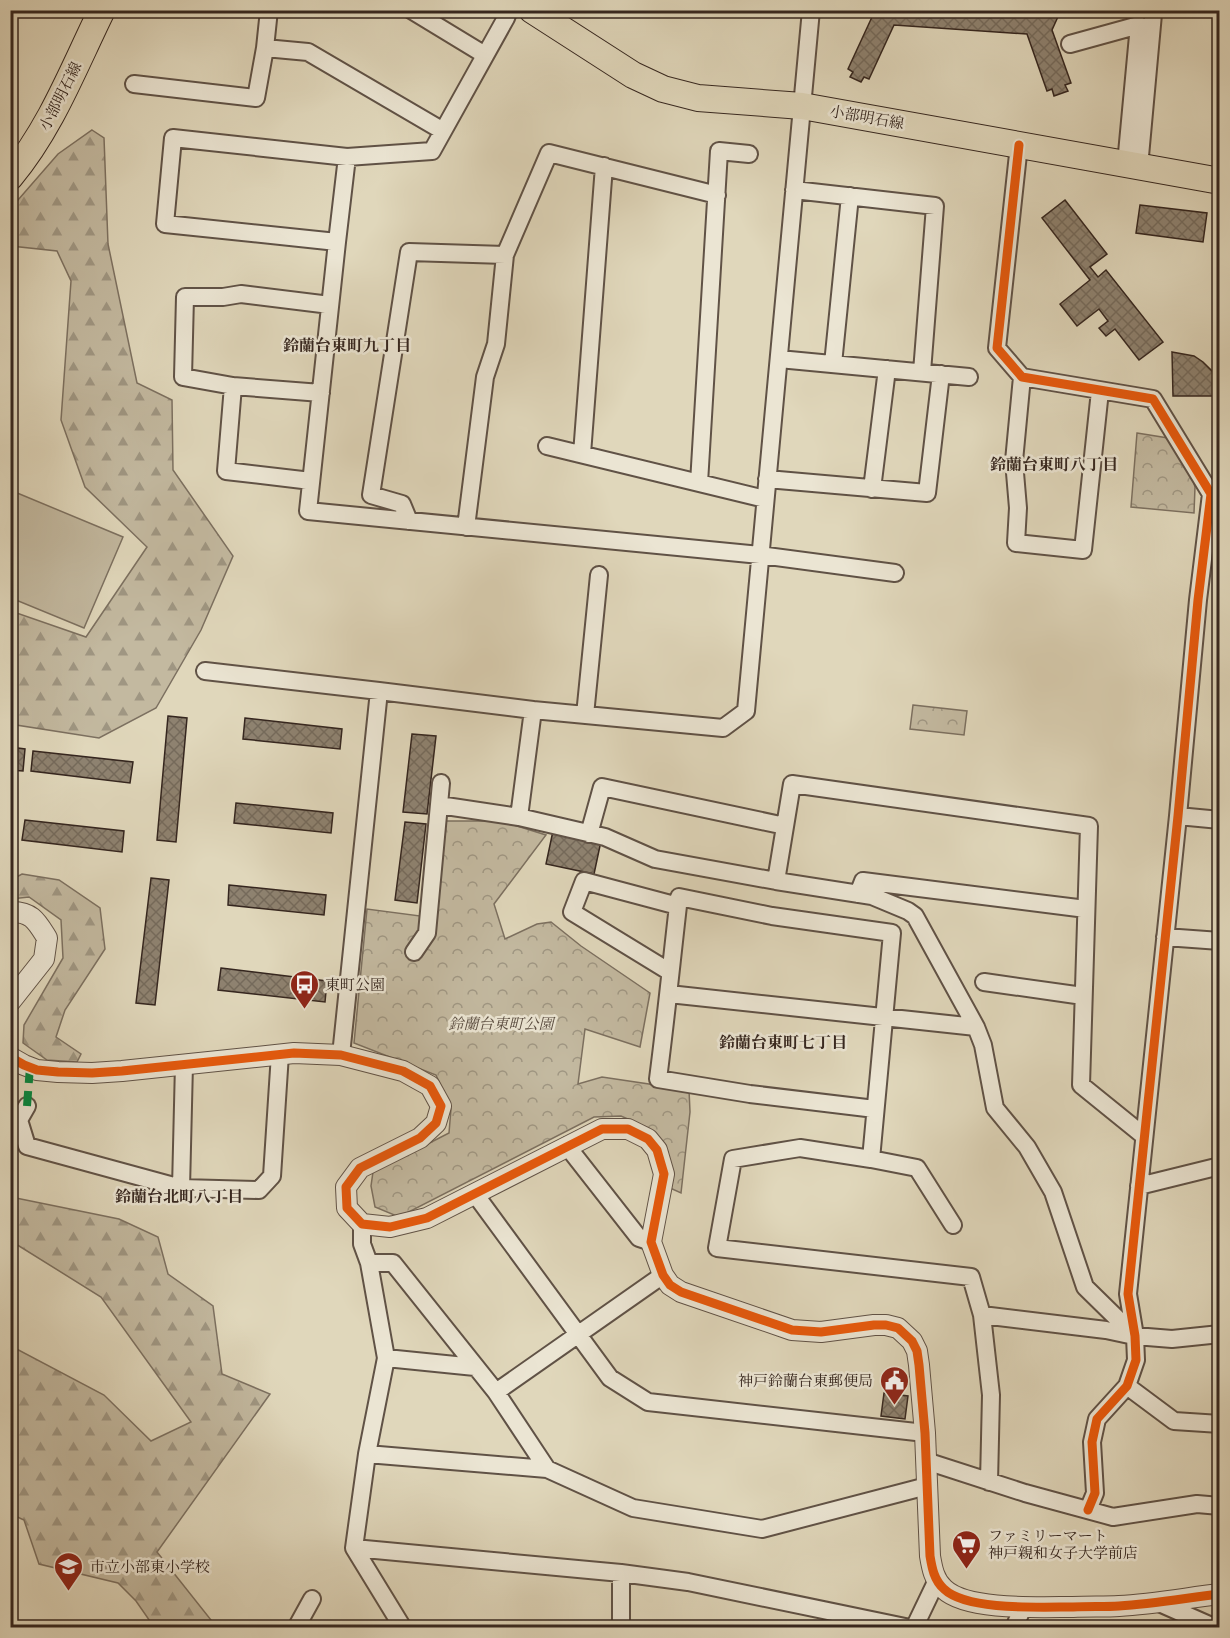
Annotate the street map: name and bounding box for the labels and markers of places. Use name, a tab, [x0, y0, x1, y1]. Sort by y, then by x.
bus stop icon: 東町公園	[288, 968, 320, 1010]
place label: 東町公園	[325, 975, 385, 994]
public building icon: 神戸鈴蘭台東郵便局	[878, 1364, 910, 1406]
place label: 神戸鈴蘭台東郵便局	[738, 1371, 873, 1390]
place label: ファミリーマート 神戸親和女子大学前店	[988, 1526, 1138, 1562]
supermarket icon: ファミリーマート 神戸親和女子大学前店	[951, 1528, 983, 1570]
school or university icon: 市立小部東小学校	[53, 1550, 85, 1592]
place label: 市立小部東小学校	[90, 1557, 210, 1576]

